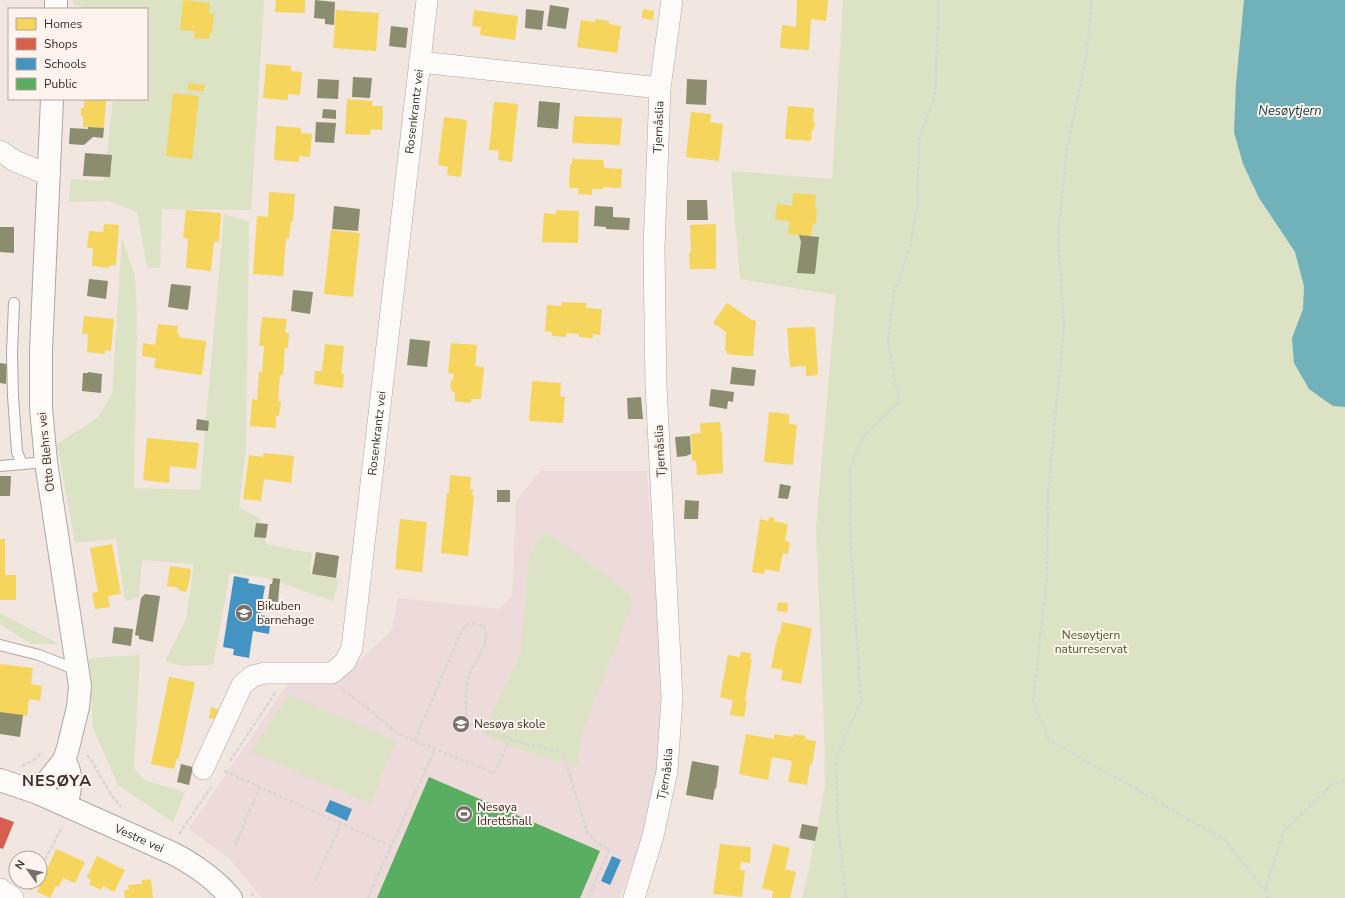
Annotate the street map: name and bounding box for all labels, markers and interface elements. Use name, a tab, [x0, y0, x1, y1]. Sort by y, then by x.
legend	[8, 8, 148, 100]
text: Homes	[44, 16, 82, 32]
text: Shops	[44, 36, 78, 52]
text: Schools	[44, 56, 87, 72]
street label: Rosenkrantz vei	[401, 68, 427, 155]
text: Public	[44, 76, 78, 92]
street label: Tjernåslia	[650, 100, 668, 154]
water label: Nesøytjern	[1258, 102, 1322, 120]
street label: Rosenkrantz vei	[364, 390, 390, 477]
street label: Otto Blehrs vei	[34, 411, 58, 493]
street label: Tjernåslia	[651, 424, 669, 478]
place label: Bikuben barnehage	[257, 598, 314, 628]
school or university icon: Bikuben barnehage	[234, 603, 254, 623]
park label: Nesøytjern naturreservat	[1055, 627, 1128, 657]
school or university icon: Nesøya skole	[451, 714, 471, 734]
place label: Nesøya skole	[474, 716, 545, 732]
street label: Tjernåslia	[653, 748, 677, 802]
district label: NESØYA	[22, 770, 92, 792]
place label: Nesøya Idrettshall	[477, 799, 532, 829]
sports icon: Nesøya Idrettshall	[454, 804, 474, 824]
street label: Vestre vei	[111, 820, 167, 856]
north arrow	[8, 850, 48, 890]
text: N	[12, 857, 29, 872]

